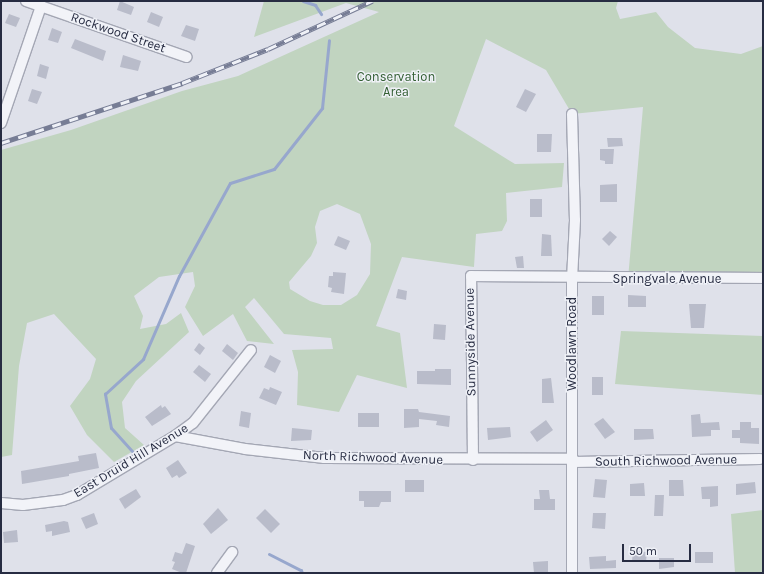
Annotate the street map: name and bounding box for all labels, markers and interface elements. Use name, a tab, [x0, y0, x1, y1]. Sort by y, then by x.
street label: Rockwood Street	[69, 9, 167, 57]
park label: Conservation Area	[357, 70, 435, 101]
street label: Springvale Avenue	[612, 271, 722, 287]
street label: Sunnyside Avenue	[462, 288, 480, 396]
street label: Woodlawn Road	[564, 297, 580, 391]
street label: East Druid Hill Avenue	[71, 421, 191, 501]
street label: North Richwood Avenue	[303, 448, 443, 468]
street label: South Richwood Avenue	[595, 452, 737, 470]
scale bar	[624, 536, 693, 562]
text: 50 m	[629, 544, 657, 558]

